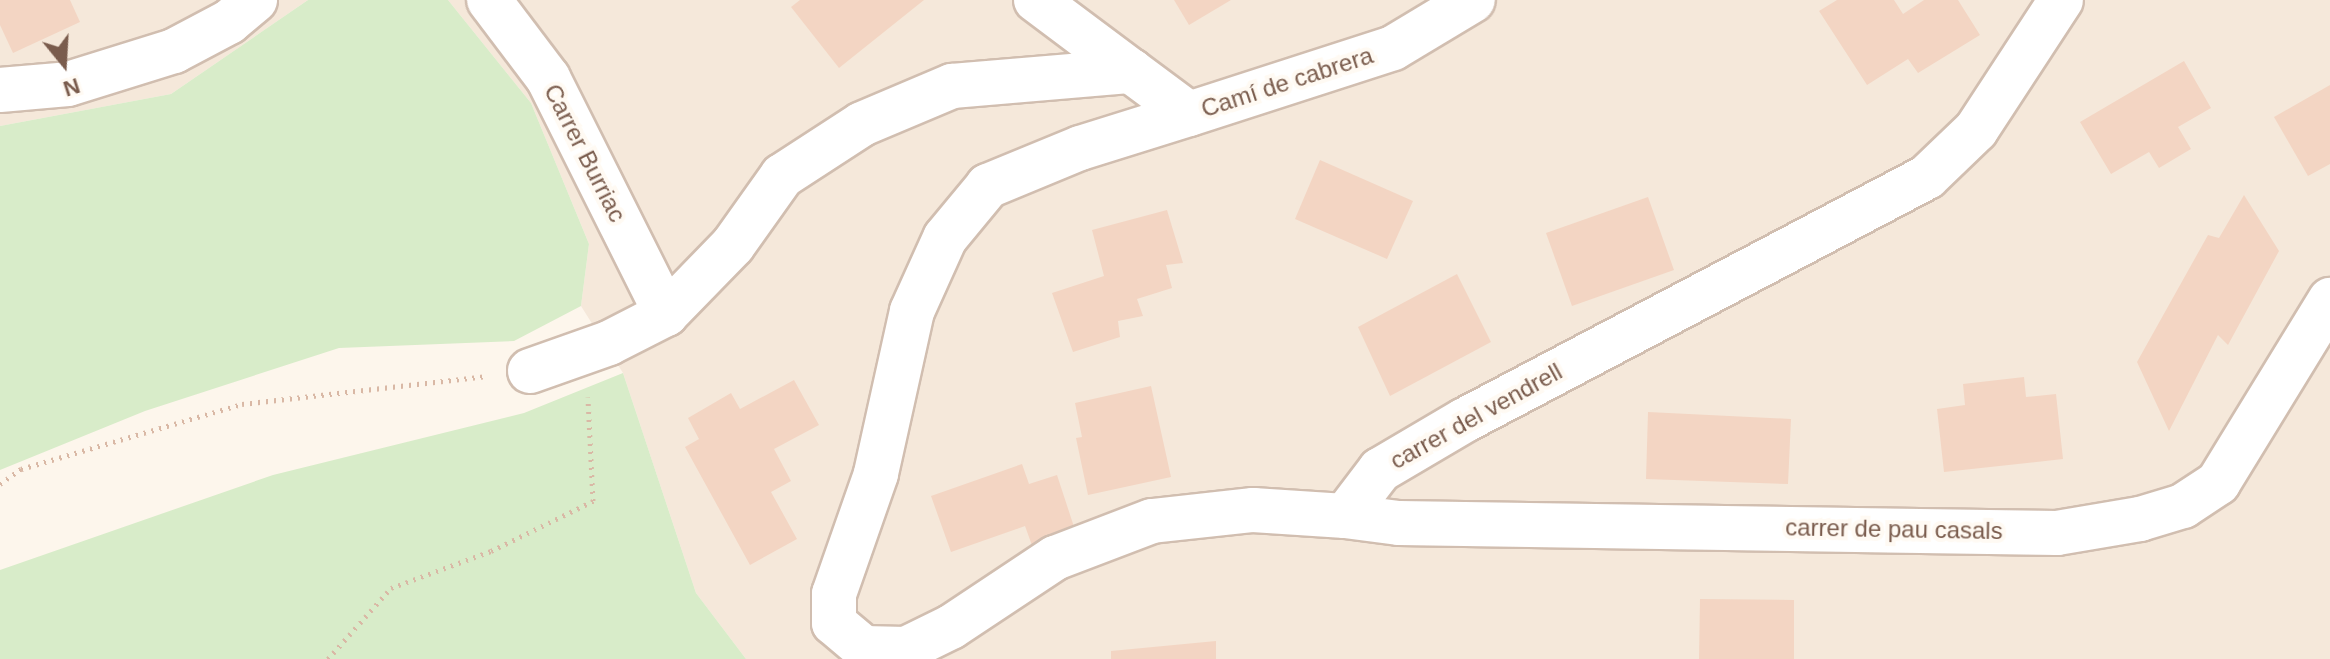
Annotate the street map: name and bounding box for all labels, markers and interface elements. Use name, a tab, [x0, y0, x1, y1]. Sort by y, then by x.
north arrow	[24, 24, 104, 104]
street label: Camí de cabrera	[1198, 41, 1376, 123]
text: N	[60, 73, 83, 102]
street label: Carrer Burriac	[538, 79, 632, 227]
street label: carrer del vendrell	[1385, 357, 1567, 475]
street label: carrer de pau casals	[1785, 513, 2003, 545]

